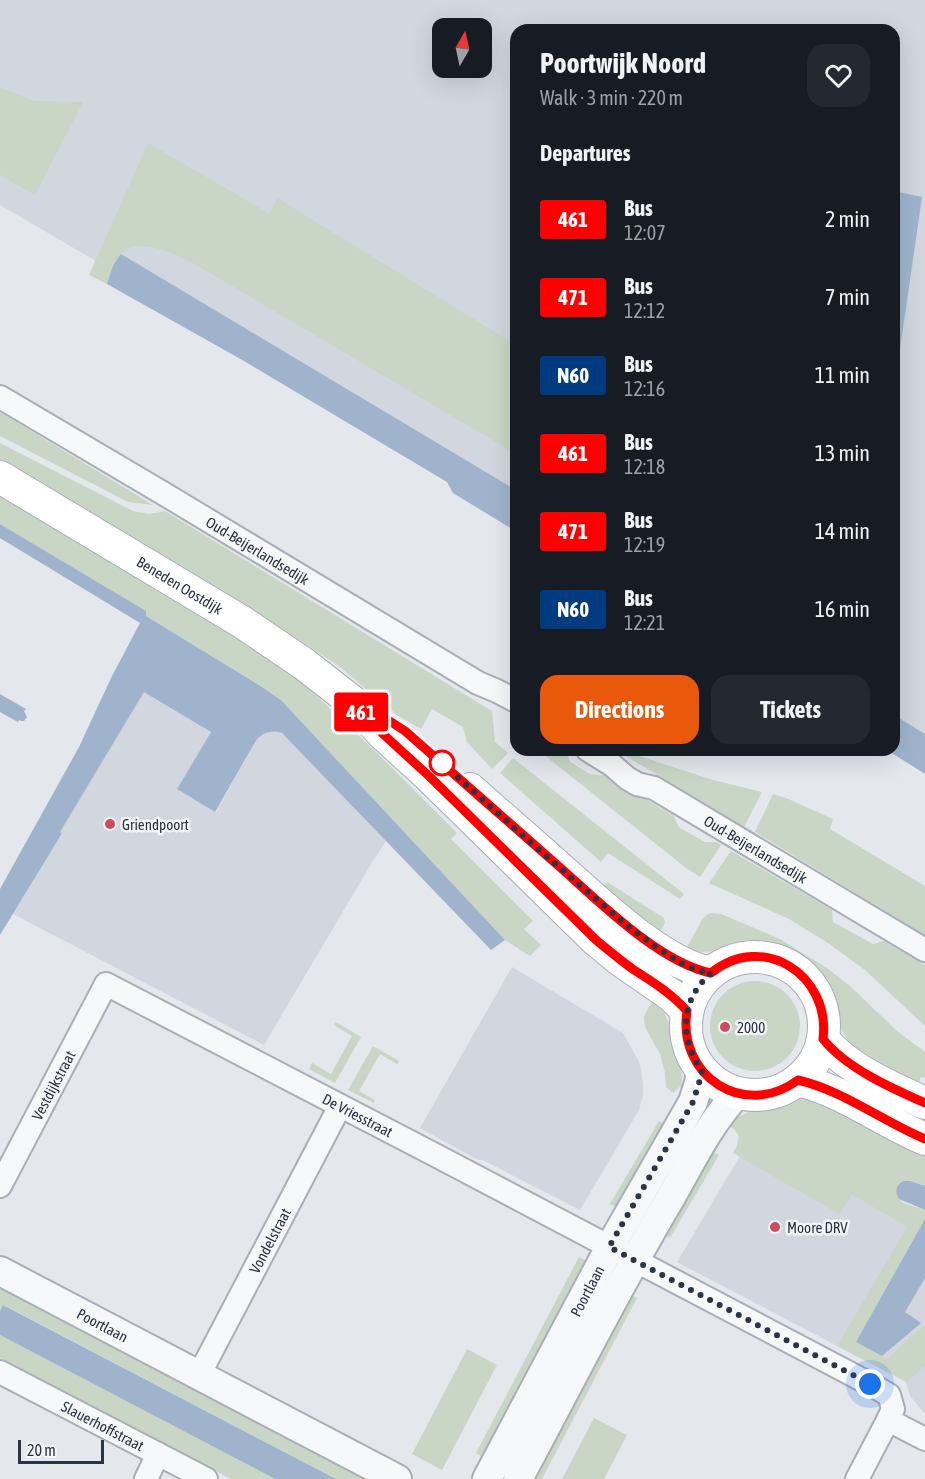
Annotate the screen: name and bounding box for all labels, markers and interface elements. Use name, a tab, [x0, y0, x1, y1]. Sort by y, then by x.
north arrow	[432, 18, 492, 78]
map controls	[432, 18, 492, 78]
button: heart	[807, 44, 870, 107]
text: Poortwijk Noord	[540, 47, 706, 79]
text: Walk · 3 min · 220 m	[540, 86, 683, 109]
text: Departures	[540, 140, 630, 166]
text: Bus	[624, 195, 653, 221]
text: 2 min	[825, 206, 870, 232]
text: 461	[558, 207, 588, 231]
text: 12:07	[624, 221, 666, 244]
text: Bus	[624, 273, 653, 299]
text: 7 min	[825, 284, 870, 310]
text: 471	[558, 285, 588, 309]
text: 12:12	[624, 299, 665, 322]
text: Bus	[624, 351, 653, 377]
text: 11 min	[815, 362, 870, 388]
text: N60	[557, 363, 589, 387]
text: 12:16	[624, 377, 665, 400]
text: Bus	[624, 429, 653, 455]
text: 13 min	[815, 440, 870, 466]
text: 461	[558, 441, 588, 465]
text: 12:18	[624, 455, 665, 478]
text: Bus	[624, 507, 653, 533]
street label: Oud-Beijerlandsedijk	[203, 513, 313, 588]
text: 14 min	[815, 518, 870, 544]
text: 471	[558, 519, 588, 543]
text: 12:19	[624, 533, 665, 556]
street label: Beneden Oostdijk	[134, 553, 227, 617]
text: Bus	[624, 585, 653, 611]
text: 16 min	[815, 596, 870, 622]
text: N60	[557, 597, 589, 621]
text: 12:21	[624, 611, 665, 634]
button: Directions	[540, 675, 699, 744]
button: Tickets	[711, 675, 870, 744]
line badge: 461	[326, 692, 395, 732]
text: 461	[346, 700, 376, 724]
unlabelled marker	[429, 750, 455, 776]
street label: Oud-Beijerlandsedijk	[701, 812, 811, 886]
place label: Griendpoort	[122, 816, 189, 833]
marker: Griendpoort	[103, 817, 117, 831]
place label: 2000	[737, 1019, 765, 1036]
marker: 2000	[718, 1020, 732, 1034]
street label: Vestdijkstraat	[28, 1048, 78, 1123]
street label: De Vriesstraat	[320, 1090, 396, 1140]
street label: Vondelstraat	[246, 1205, 294, 1276]
place label: Moore DRV	[787, 1219, 848, 1236]
marker: Moore DRV	[768, 1220, 782, 1234]
street label: Poortlaan	[566, 1262, 607, 1319]
street label: Poortlaan	[74, 1305, 131, 1345]
your location	[855, 1369, 885, 1399]
street label: Slauerhoffstraat	[59, 1397, 147, 1454]
scale bar	[18, 1437, 104, 1464]
text: 20 m	[27, 1441, 56, 1459]

